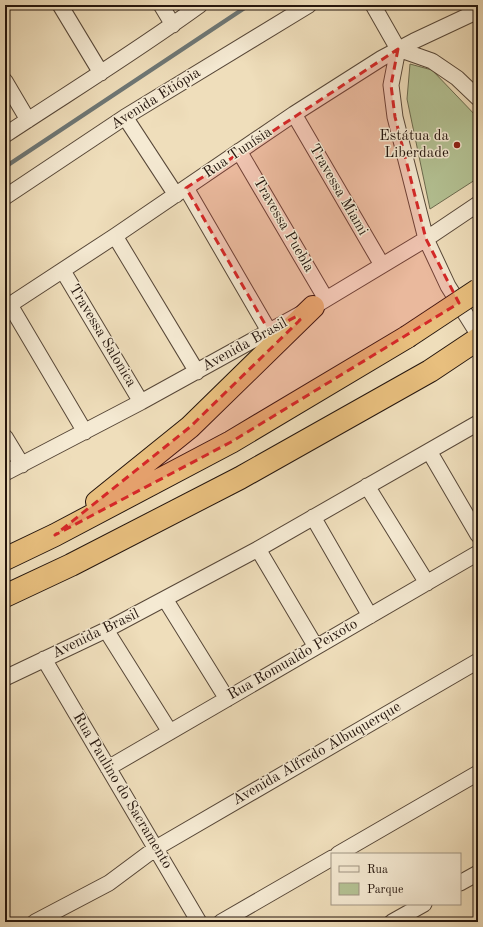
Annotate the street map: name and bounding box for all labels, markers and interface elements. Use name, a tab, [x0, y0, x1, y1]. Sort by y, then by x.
street label: Avenida Etiópia	[109, 65, 204, 133]
street label: Rua Tunísia	[201, 124, 276, 181]
place label: Estátua da Liberdade	[379, 129, 450, 161]
marker: Estátua da Liberdade	[452, 140, 462, 150]
street label: Travessa Miami	[306, 142, 370, 238]
street label: Travessa Puebla	[250, 175, 316, 276]
street label: Travessa Salonica	[65, 282, 139, 390]
street label: Avenida Brasil	[200, 315, 290, 375]
street label: Avenida Brasil	[50, 606, 142, 662]
street label: Rua Romualdo Peixoto	[225, 617, 361, 703]
street label: Avenida Alfredo Albuquerque	[230, 700, 404, 808]
street label: Rua Paulino do Sacramento	[69, 710, 175, 872]
legend	[331, 853, 461, 905]
text: Rua	[367, 864, 388, 876]
text: Parque	[367, 884, 404, 896]

